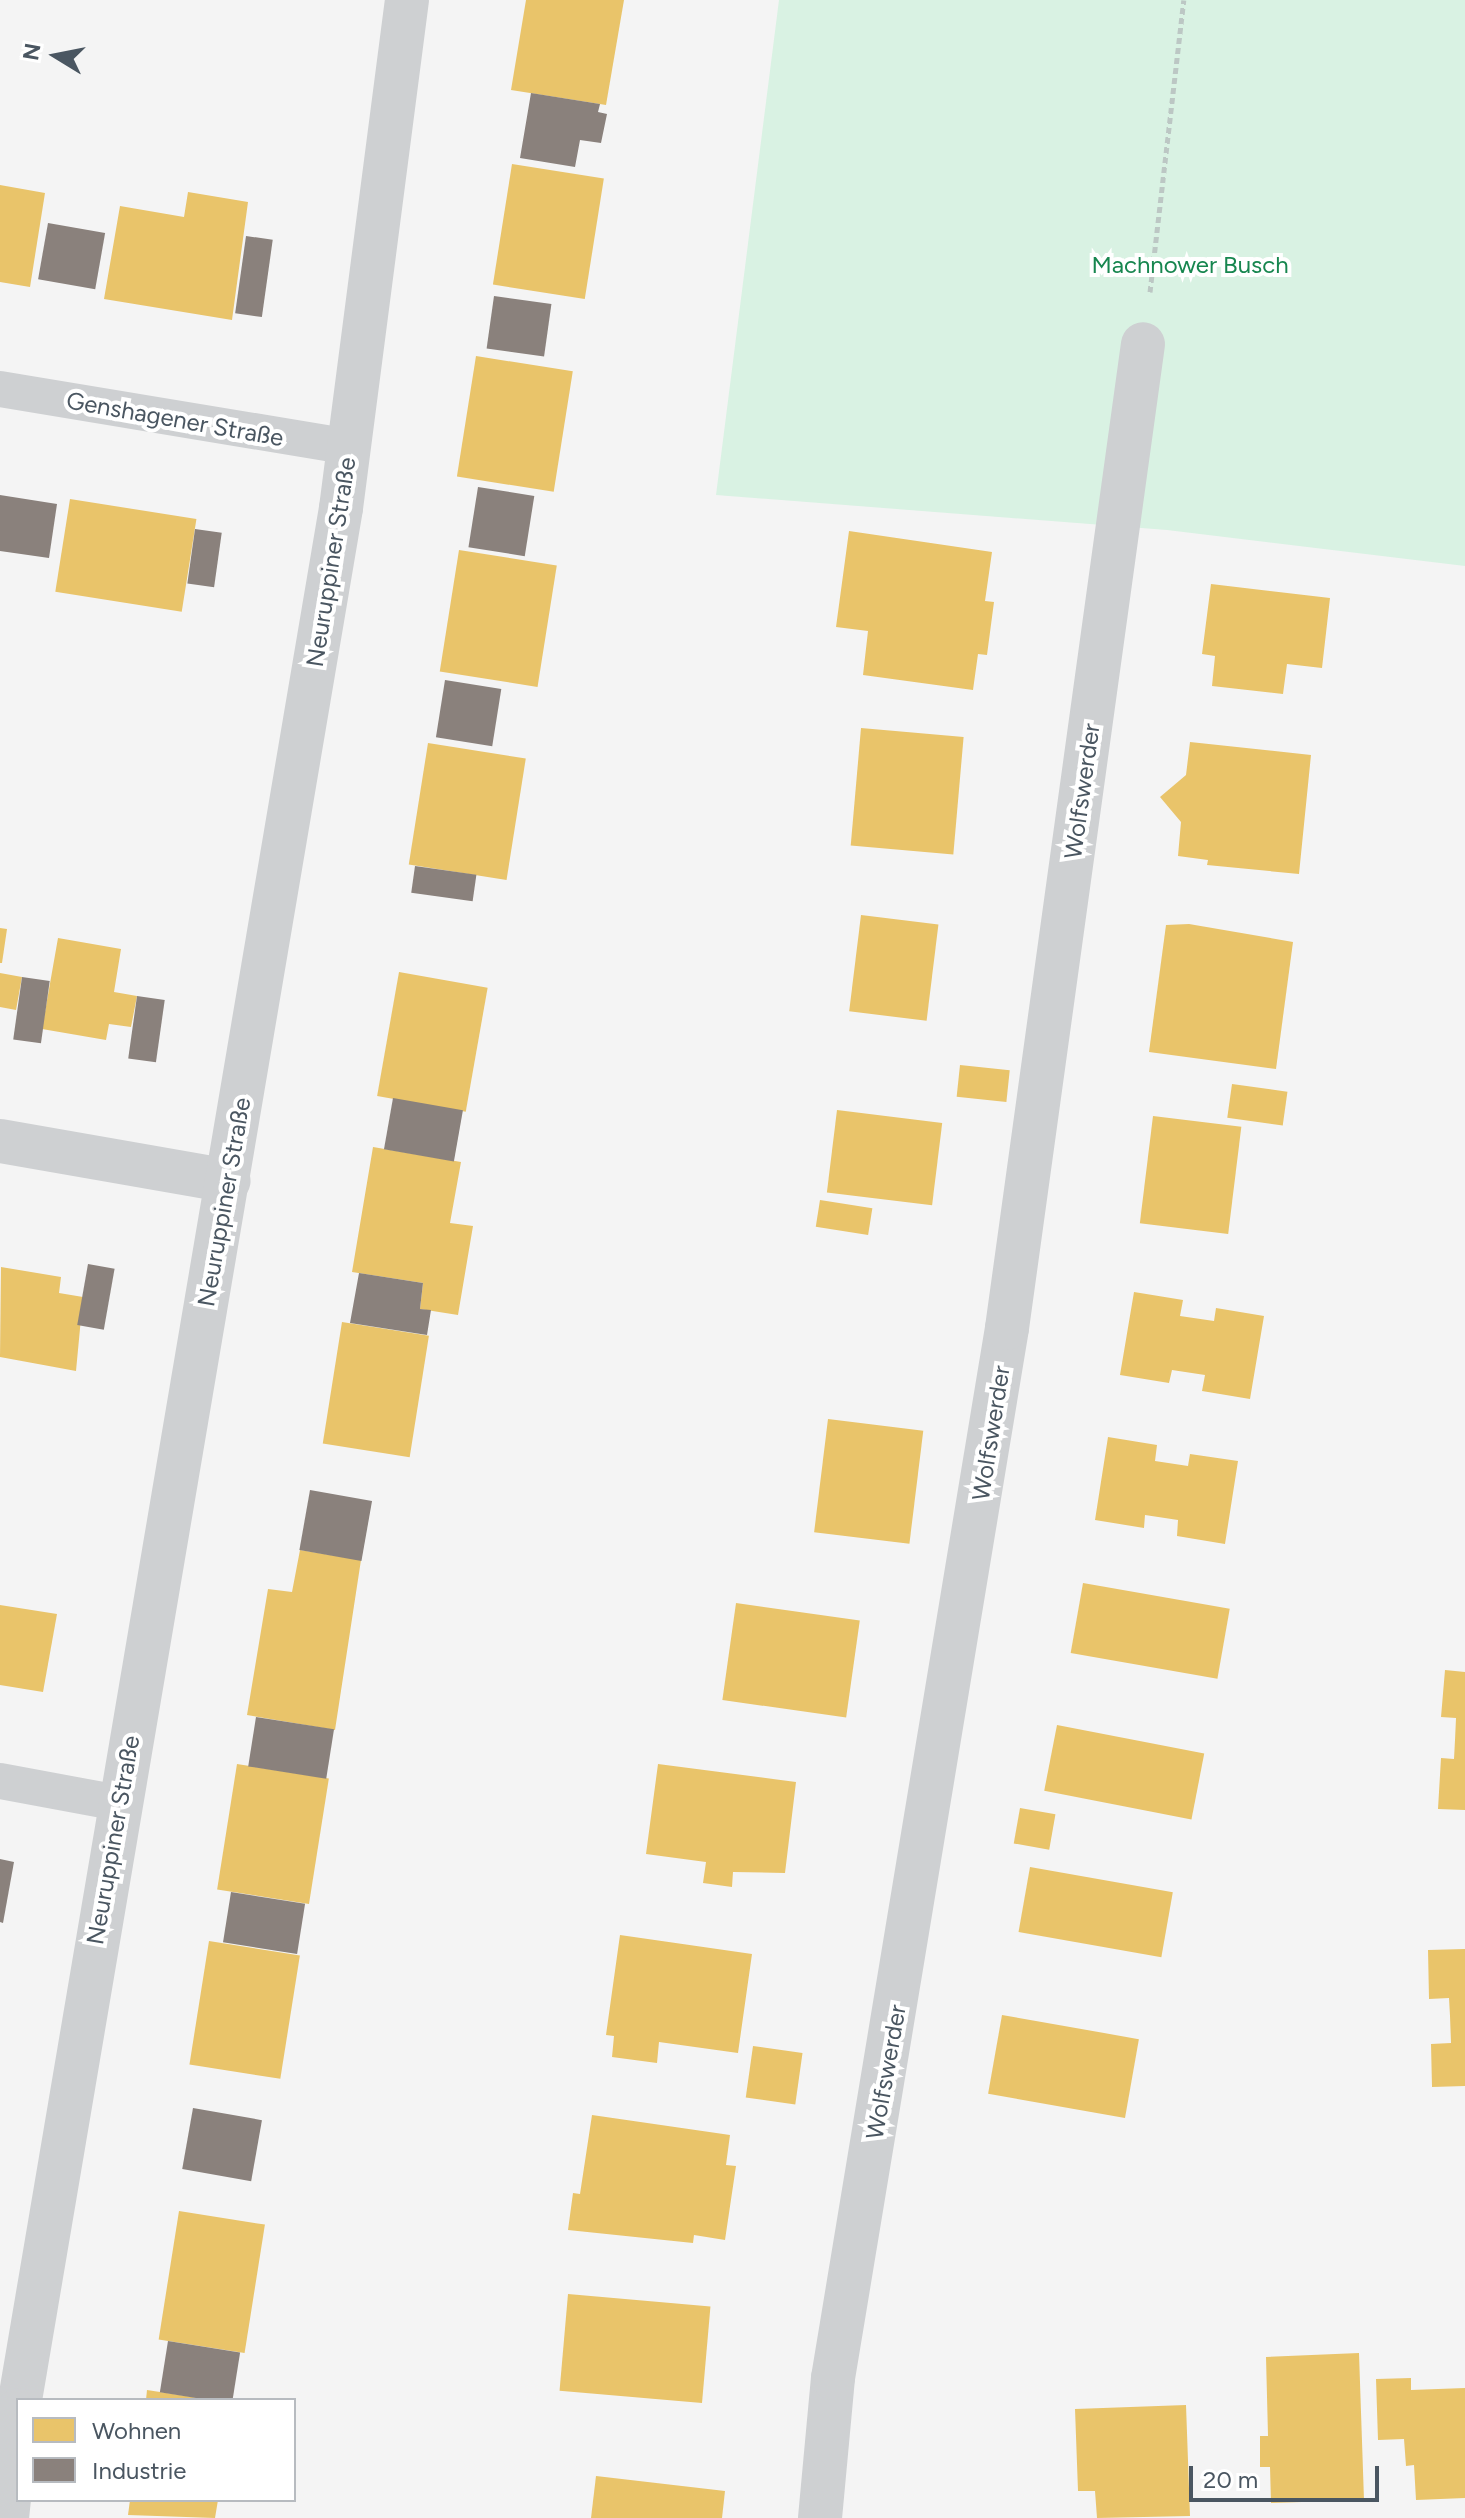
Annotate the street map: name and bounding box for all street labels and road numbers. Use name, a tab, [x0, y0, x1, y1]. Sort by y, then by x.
street label: Genshagener Straße	[64, 386, 286, 452]
street label: Neuruppiner Straße	[300, 455, 362, 669]
street label: Wolfswerder	[1058, 721, 1106, 861]
street label: Neuruppiner Straße	[191, 1095, 257, 1309]
street label: Wolfswerder	[966, 1363, 1016, 1503]
street label: Neuruppiner Straße	[80, 1733, 146, 1947]
street label: Wolfswerder	[860, 2002, 912, 2142]

